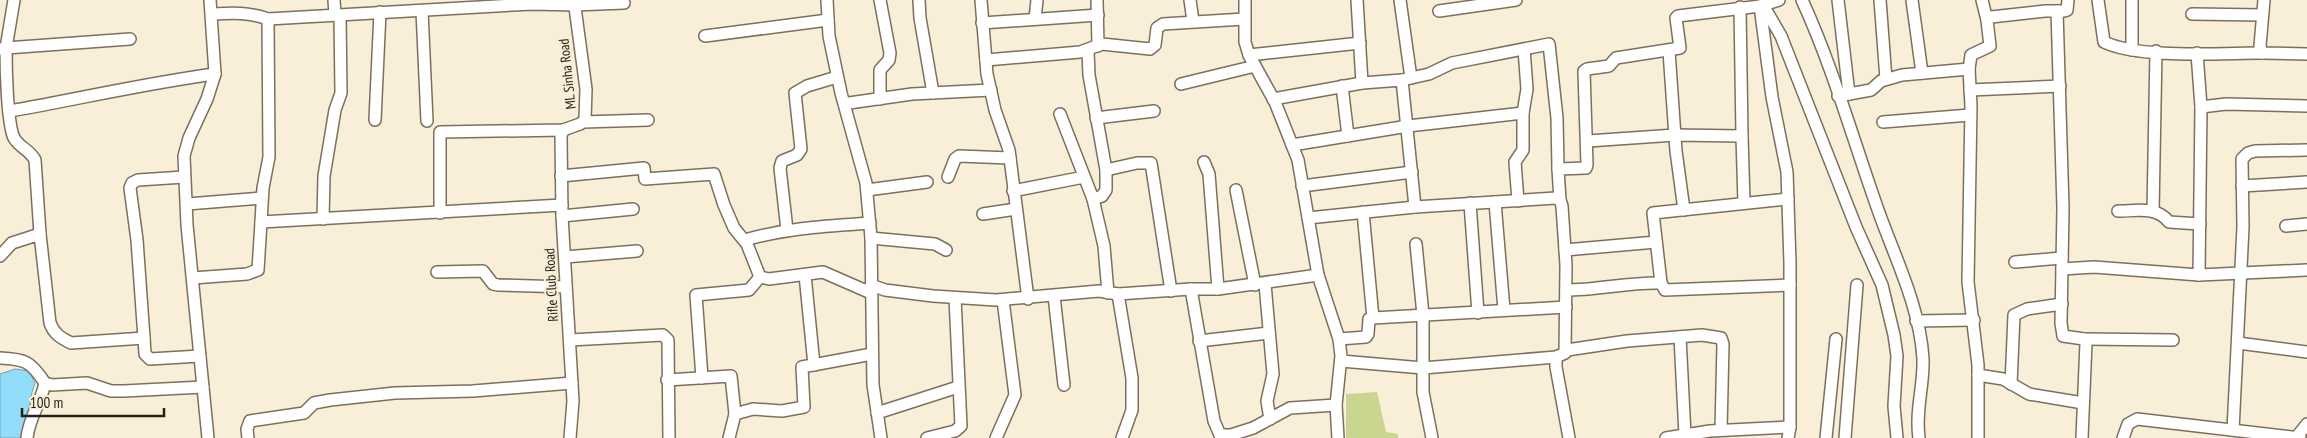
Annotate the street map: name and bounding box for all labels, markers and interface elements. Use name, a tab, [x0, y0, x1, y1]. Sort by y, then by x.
street label: ML Sinha Road	[554, 38, 580, 110]
street label: Rifle Club Road	[540, 248, 562, 322]
scale bar	[22, 386, 165, 418]
text: 100 m	[30, 393, 63, 412]

